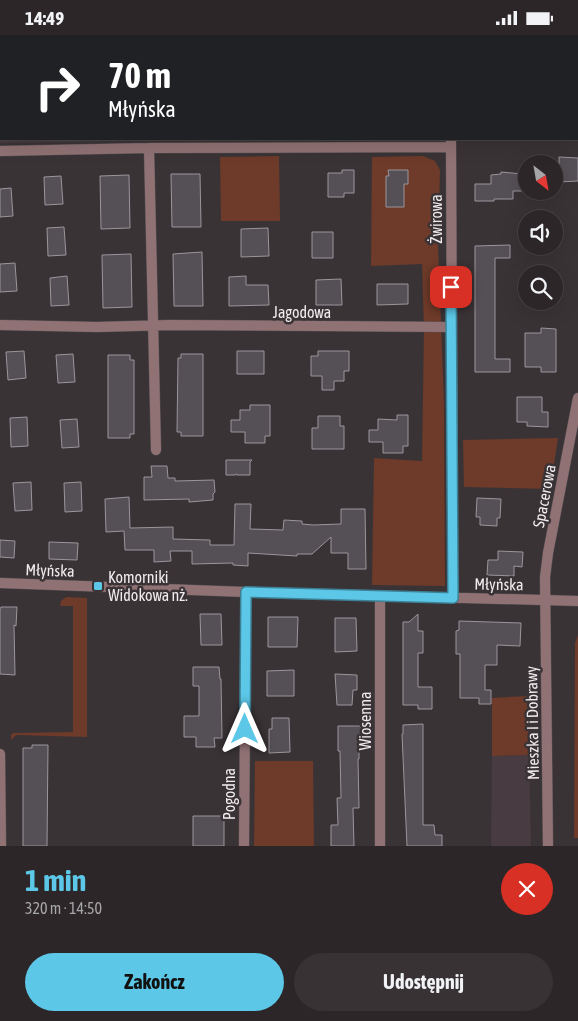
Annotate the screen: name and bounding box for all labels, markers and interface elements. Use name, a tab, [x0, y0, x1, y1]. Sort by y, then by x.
text: 14:49	[25, 7, 64, 29]
icon: right	[25, 55, 90, 120]
text: 70 m	[108, 55, 171, 95]
text: Młyńska	[108, 96, 176, 122]
north arrow	[518, 155, 562, 200]
map controls	[518, 155, 563, 310]
street label: Żwirowa	[427, 194, 445, 244]
button: sound	[518, 210, 563, 255]
button: search	[518, 265, 563, 310]
pin	[430, 266, 472, 308]
icon: arrive	[437, 273, 465, 301]
street label: Jagodowa	[273, 303, 331, 322]
street label: Spacerowa	[529, 463, 560, 529]
street label: Młyńska	[25, 560, 75, 581]
place label: Komorniki Widokowa nż.	[108, 568, 188, 604]
street label: Młyńska	[474, 575, 524, 594]
marker: Komorniki Widokowa nż.	[92, 580, 104, 592]
street label: Mieszka I i Dobrawy	[522, 665, 543, 780]
street label: Wiosenna	[356, 692, 374, 750]
position arrow	[218, 702, 270, 754]
street label: Pogodna	[220, 768, 239, 820]
text: 1 min	[25, 863, 86, 897]
button: close	[501, 863, 553, 915]
text: 320 m · 14:50	[25, 899, 102, 917]
button: Zakończ	[25, 953, 284, 1011]
button: Udostępnij	[294, 953, 553, 1011]

